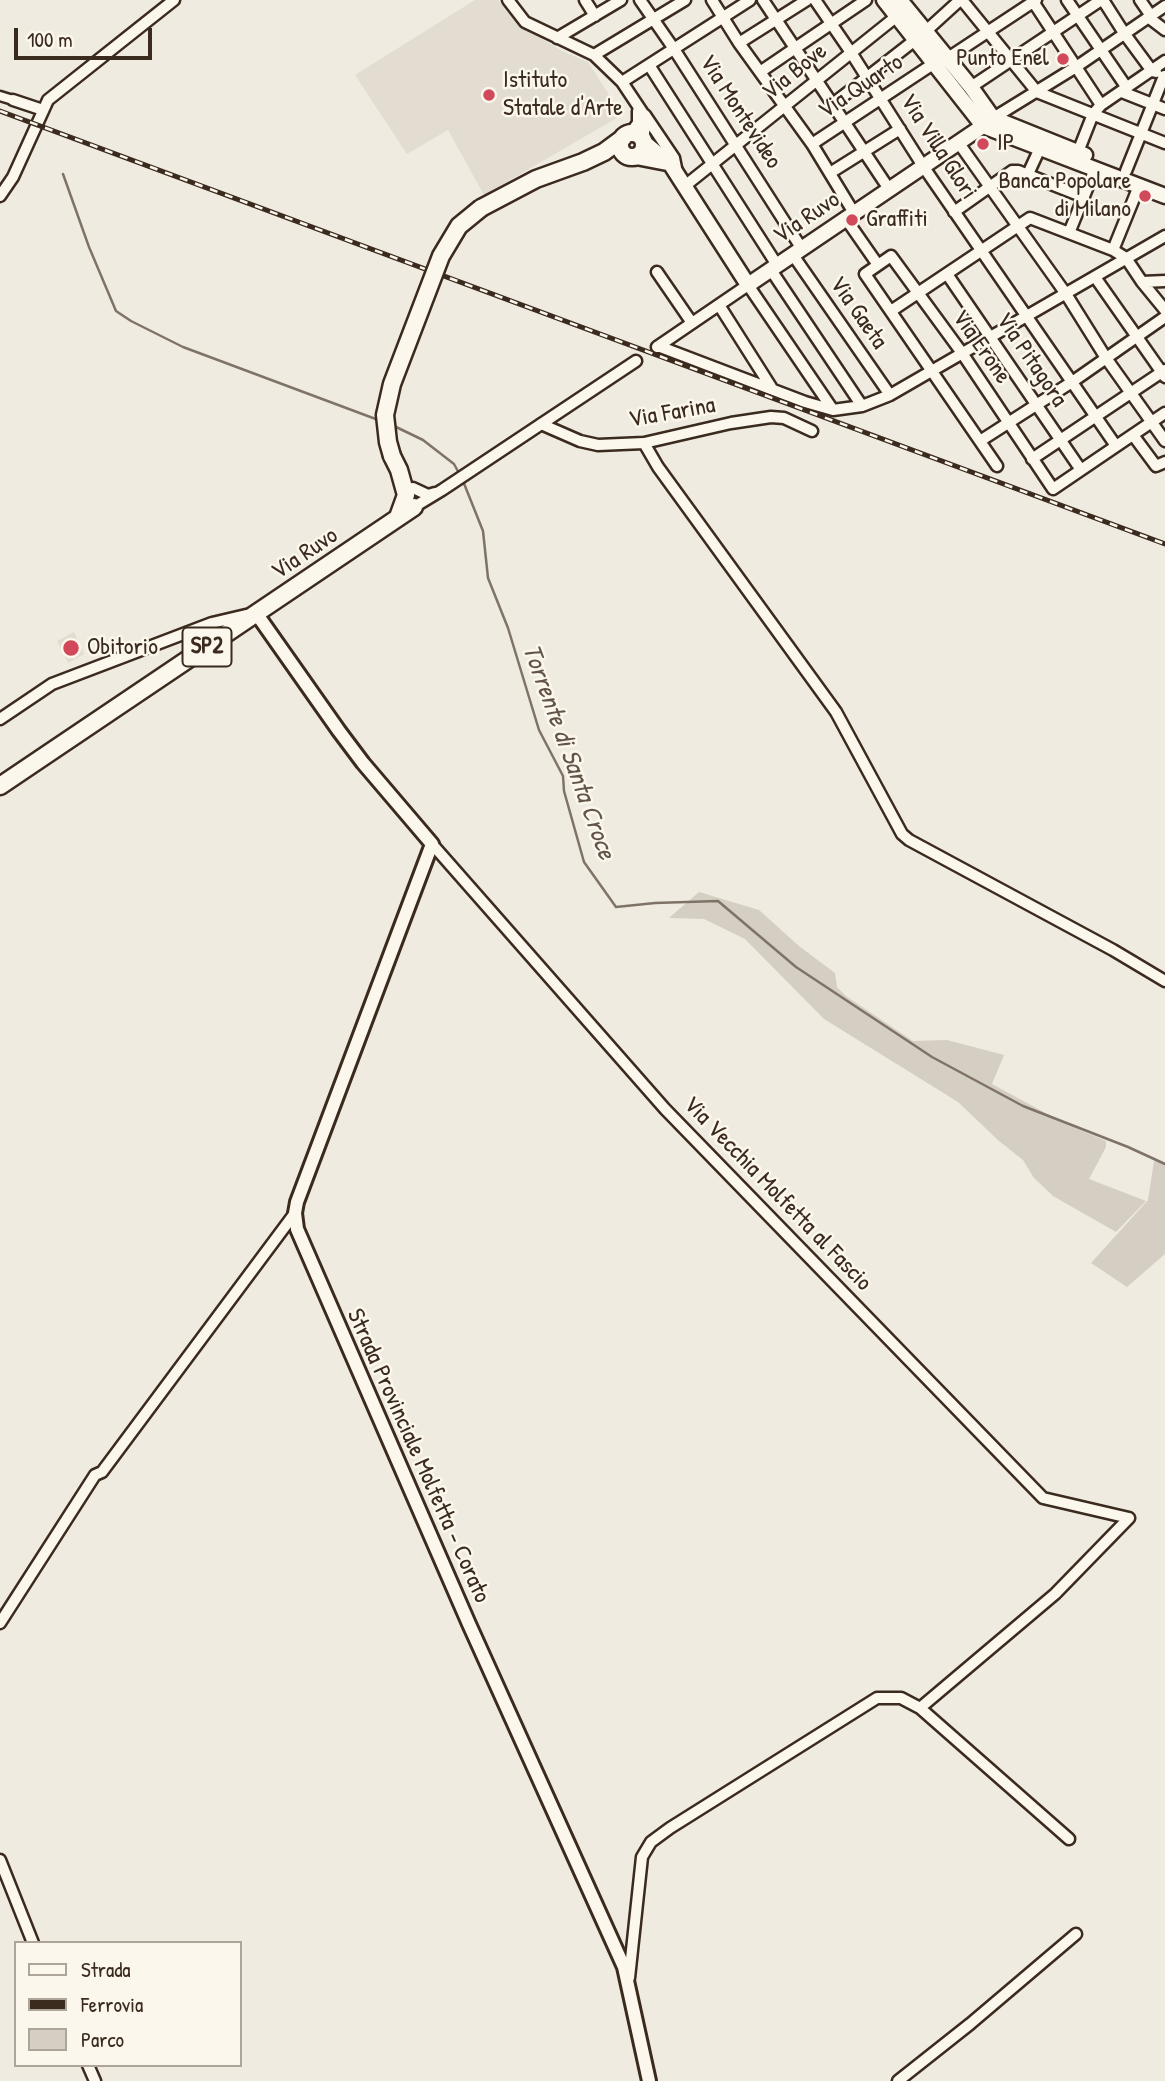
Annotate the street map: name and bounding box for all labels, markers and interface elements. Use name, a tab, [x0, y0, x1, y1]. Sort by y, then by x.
scale bar	[18, 14, 156, 58]
text: 100 m	[27, 25, 73, 54]
street label: Via Bove	[757, 37, 833, 107]
place label: Punto Enel	[956, 45, 1049, 73]
street label: Via Quarto	[813, 48, 909, 126]
street label: Via Montevideo	[693, 50, 787, 174]
marker: Punto Enel	[1055, 51, 1071, 67]
place label: Istituto Statale d'Arte	[503, 67, 623, 123]
marker: Istituto Statale d'Arte	[481, 87, 497, 103]
street label: Via Villa Glori	[893, 89, 983, 205]
place label: IP	[997, 130, 1014, 158]
marker: IP	[975, 136, 991, 152]
place label: Banca Popolare di Milano	[999, 168, 1131, 224]
street label: Via Ruvo	[768, 185, 846, 251]
marker: Banca Popolare di Milano	[1137, 188, 1153, 204]
place label: Graffiti	[866, 206, 928, 234]
marker: Graffiti	[844, 212, 860, 228]
street label: Via Gaeta	[823, 271, 893, 355]
street label: Via Erone	[945, 304, 1017, 390]
street label: Via Pitagora	[989, 307, 1073, 413]
street label: Via Farina	[627, 391, 717, 435]
street label: Via Ruvo	[266, 521, 344, 587]
road number: SP2	[182, 628, 232, 666]
place label: Obitorio	[87, 634, 158, 662]
marker: Obitorio	[61, 638, 81, 658]
water label: Torrente di Santa Croce	[515, 640, 621, 864]
street label: Via Vecchia Molfetta al Fascio	[677, 1091, 877, 1297]
street label: Strada Provinciale Molfetta - Corato	[340, 1305, 496, 1607]
legend	[14, 1941, 242, 2067]
text: Strada	[81, 1955, 131, 1984]
text: Ferrovia	[81, 1990, 143, 2019]
text: Parco	[81, 2025, 124, 2054]

